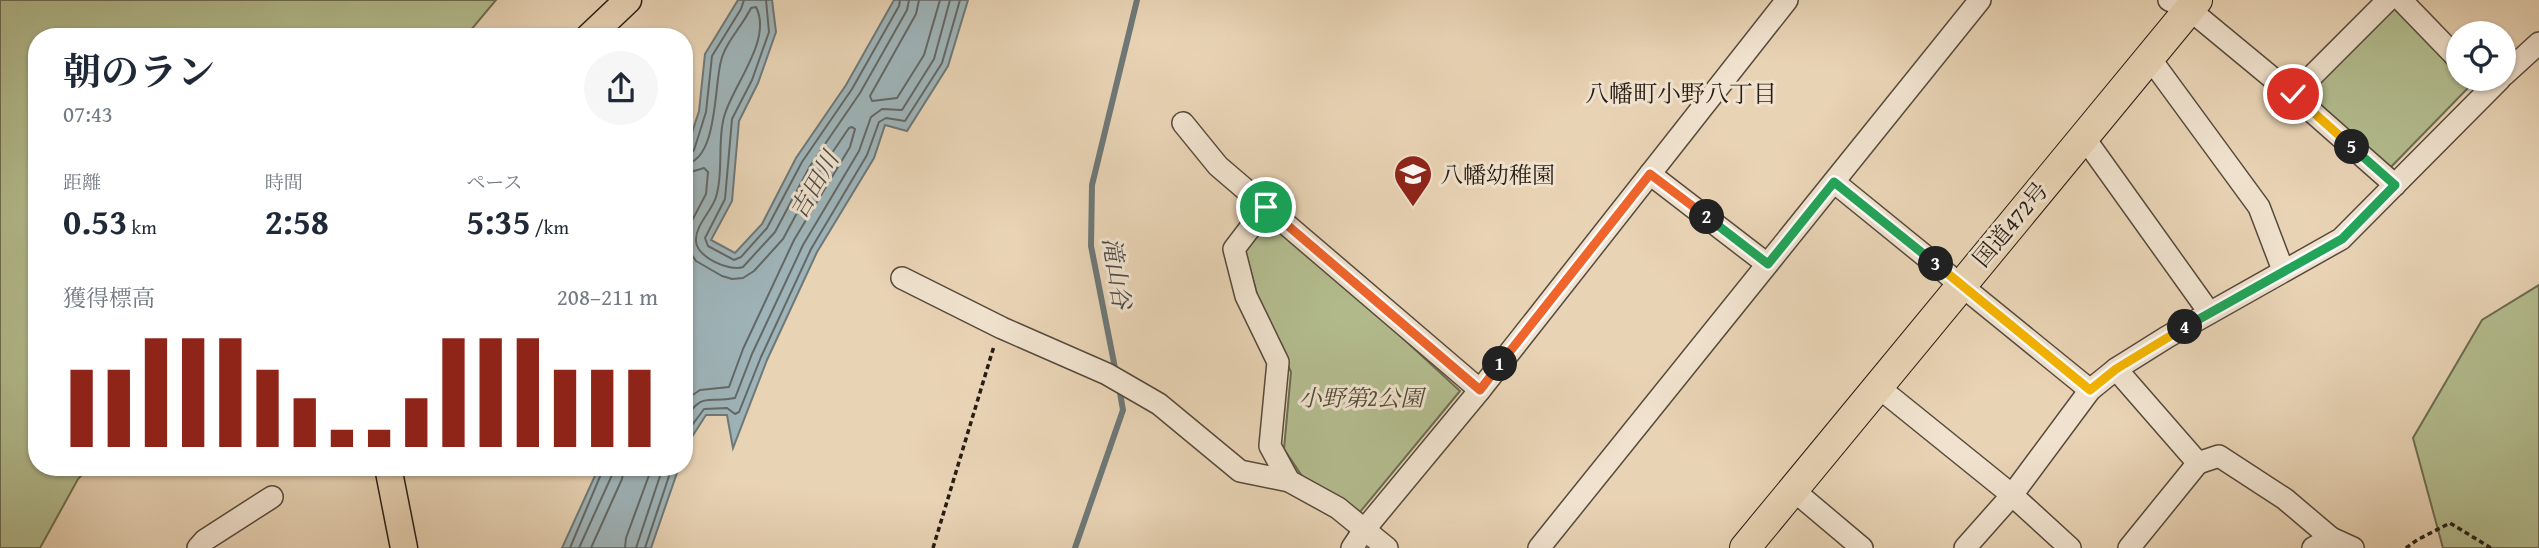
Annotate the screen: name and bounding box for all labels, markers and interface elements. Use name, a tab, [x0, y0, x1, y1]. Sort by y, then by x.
map controls	[2446, 21, 2516, 91]
button: locate	[2446, 21, 2516, 91]
text: 朝のラン	[63, 43, 215, 99]
button: share	[584, 51, 658, 125]
pin	[2263, 64, 2323, 124]
icon: check	[2274, 75, 2312, 113]
district label: 八幡町小野八丁目	[1585, 76, 1777, 111]
text: 07:43	[63, 97, 113, 130]
pin: 5	[2334, 130, 2370, 164]
text: 5	[2347, 132, 2356, 160]
water label: 吉田川	[781, 142, 849, 225]
school or university icon: 八幡幼稚園	[1392, 153, 1434, 208]
place label: 八幡幼稚園	[1440, 158, 1555, 191]
text: 距離	[63, 168, 101, 196]
text: 時間	[265, 168, 303, 196]
text: ペース	[466, 168, 522, 196]
street label: 国道472号	[1965, 174, 2055, 274]
pin	[1236, 177, 1296, 237]
icon: arrive	[1247, 188, 1285, 226]
text: 0.53	[63, 196, 127, 247]
text: 2:58	[265, 196, 329, 247]
text: 5:35	[466, 196, 531, 247]
pin: 2	[1690, 200, 1724, 234]
text: 2	[1702, 202, 1711, 230]
text: km	[127, 213, 157, 241]
text: /km	[531, 213, 569, 241]
water label: 滝山谷	[1094, 235, 1140, 313]
pin: 3	[1918, 246, 1954, 282]
text: 3	[1931, 249, 1940, 277]
text: 208–211 m	[557, 280, 658, 313]
text: 獲得標高	[63, 281, 155, 314]
pin: 4	[2168, 310, 2202, 344]
text: 4	[2180, 312, 2189, 340]
pin: 1	[1482, 346, 1518, 382]
text: 1	[1495, 349, 1504, 377]
park label: 小野第2公園	[1299, 381, 1427, 414]

